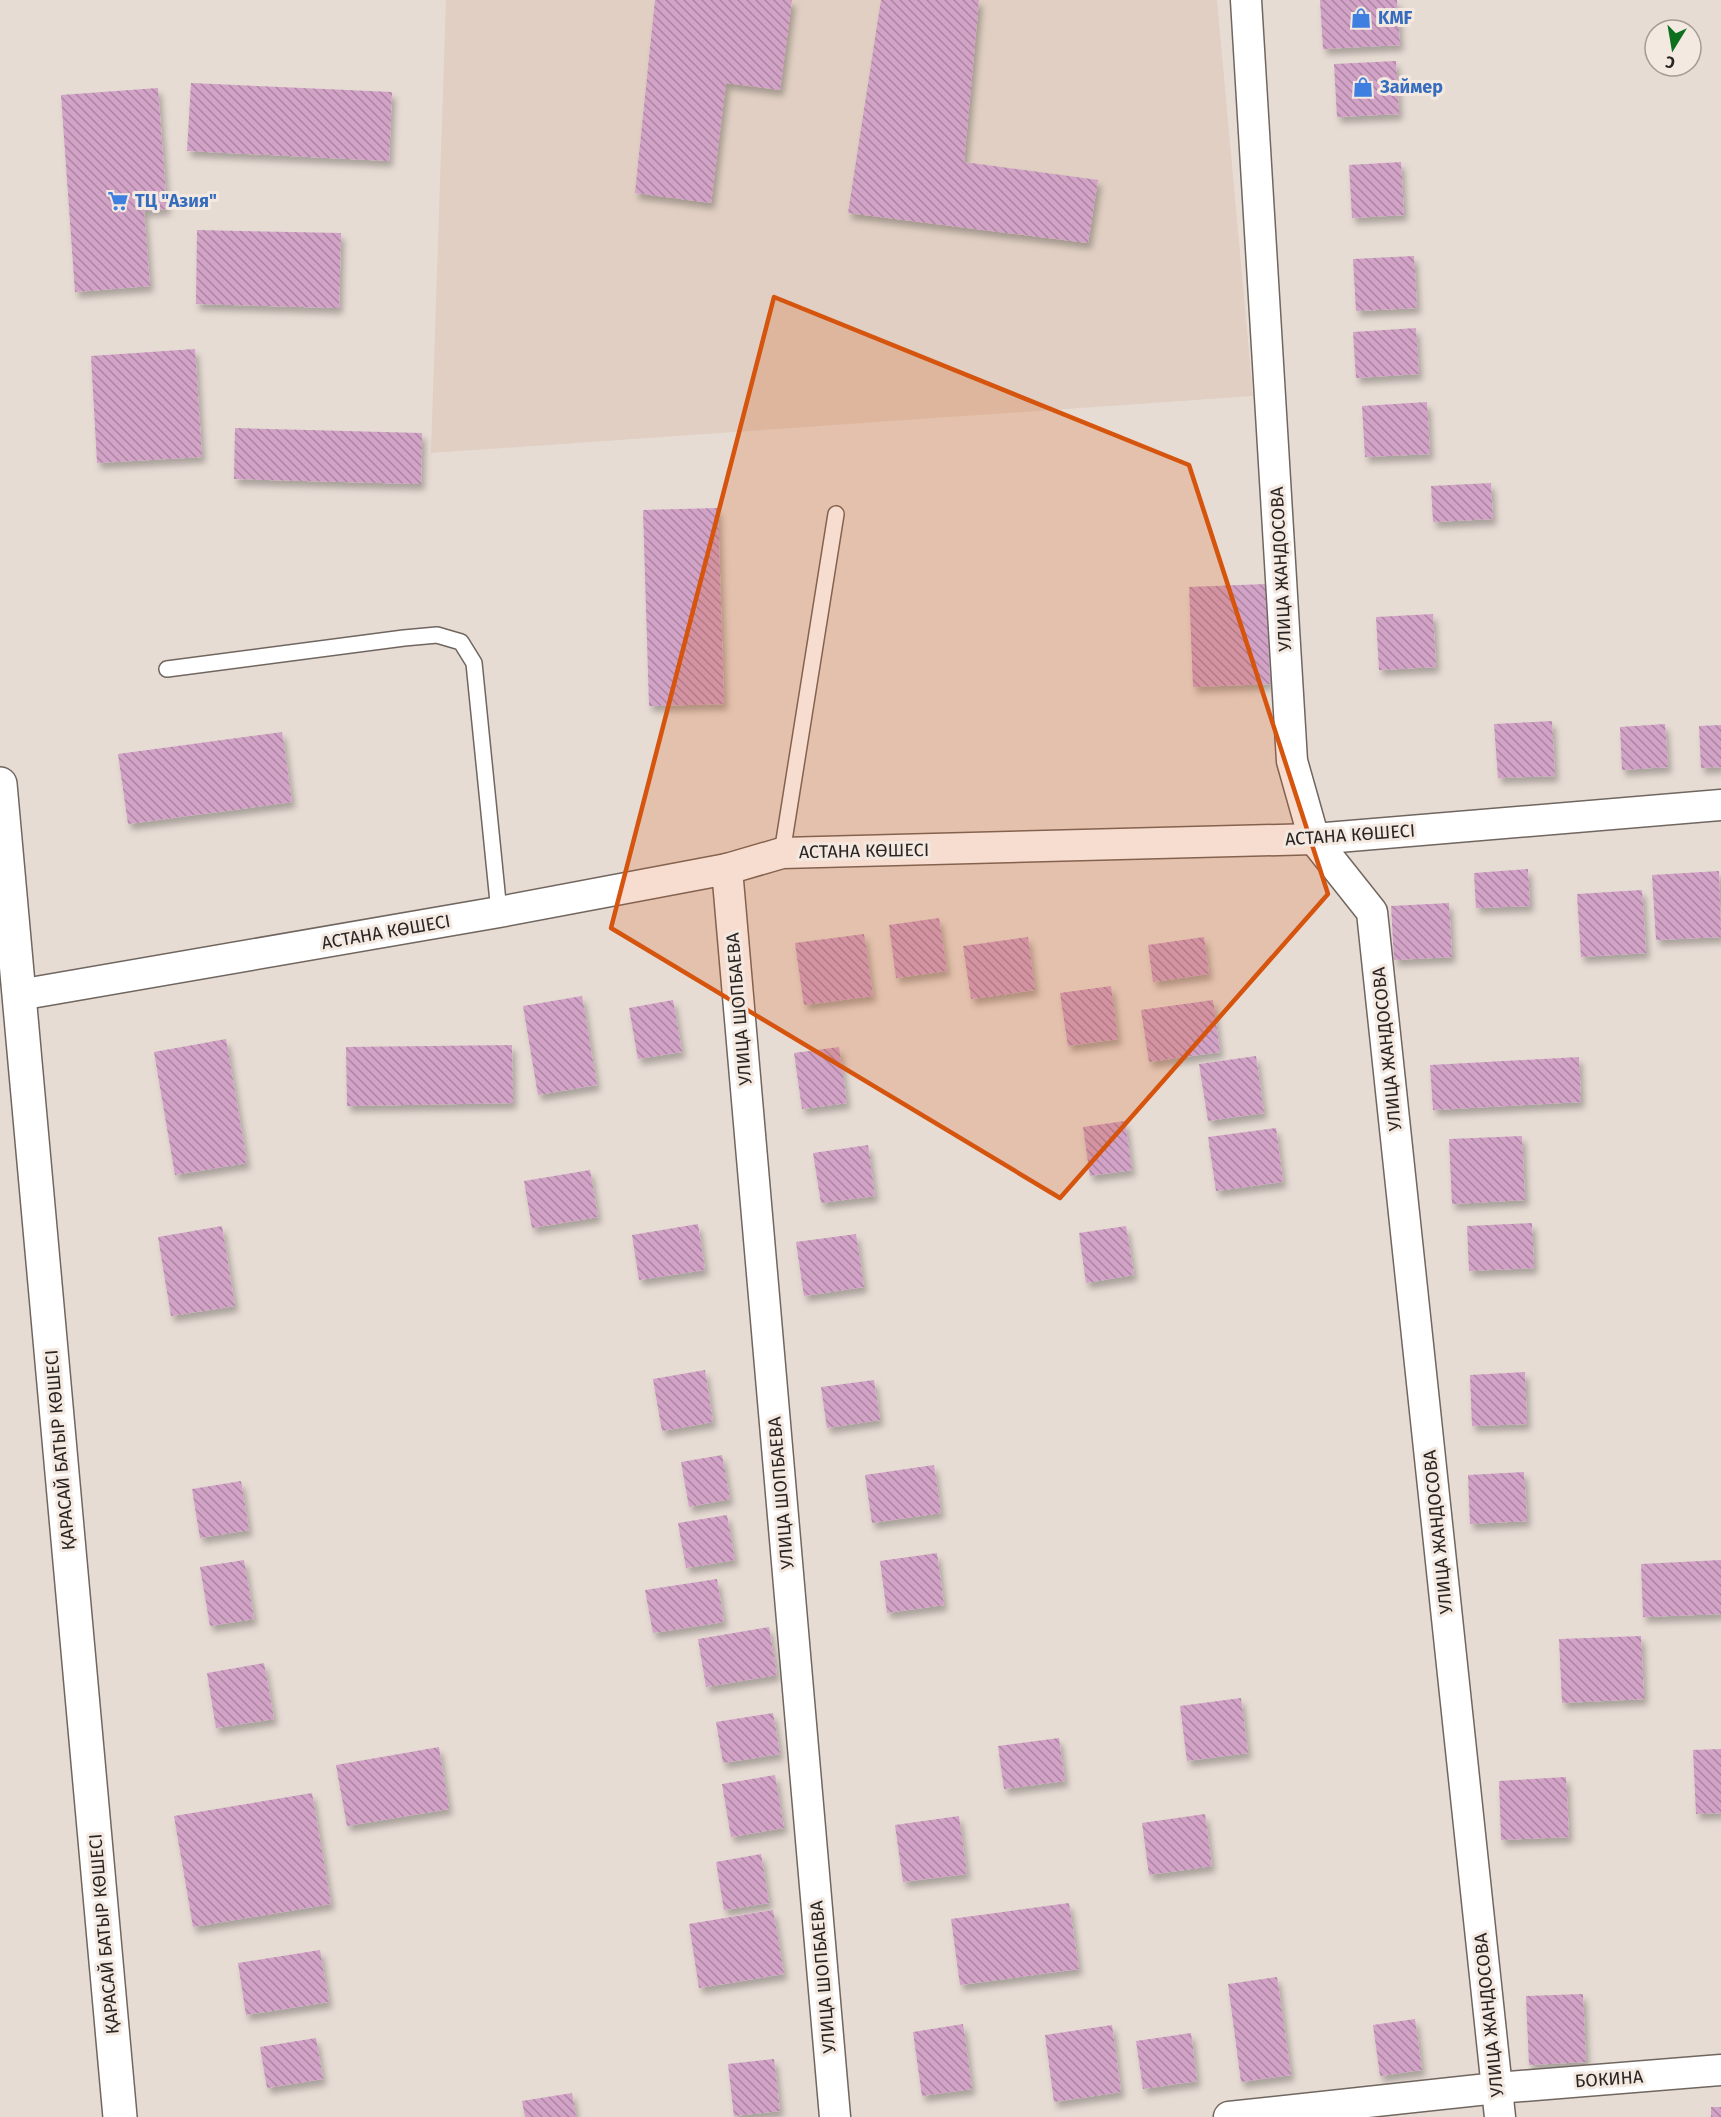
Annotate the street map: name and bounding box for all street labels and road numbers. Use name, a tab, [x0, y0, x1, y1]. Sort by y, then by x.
street label: УЛИЦА ЖАНДОСОВА	[1266, 486, 1296, 652]
street label: АСТАНА КӨШЕСІ	[1284, 819, 1416, 851]
street label: АСТАНА КӨШЕСІ	[799, 839, 929, 863]
street label: АСТАНА КӨШЕСІ	[320, 910, 452, 954]
street label: УЛИЦА ШОПБАЕВА	[721, 931, 757, 1086]
street label: УЛИЦА ЖАНДОСОВА	[1367, 965, 1407, 1132]
street label: ҚАРАСАЙ БАТЫР КӨШЕСІ	[40, 1349, 80, 1551]
street label: УЛИЦА ШОПБАЕВА	[763, 1415, 799, 1570]
street label: УЛИЦА ЖАНДОСОВА	[1418, 1448, 1458, 1615]
street label: ҚАРАСАЙ БАТЫР КӨШЕСІ	[84, 1833, 124, 2035]
street label: УЛИЦА ШОПБАЕВА	[805, 1899, 841, 2054]
street label: УЛИЦА ЖАНДОСОВА	[1469, 1931, 1509, 2098]
street label: БОКИНА	[1574, 2066, 1645, 2092]

